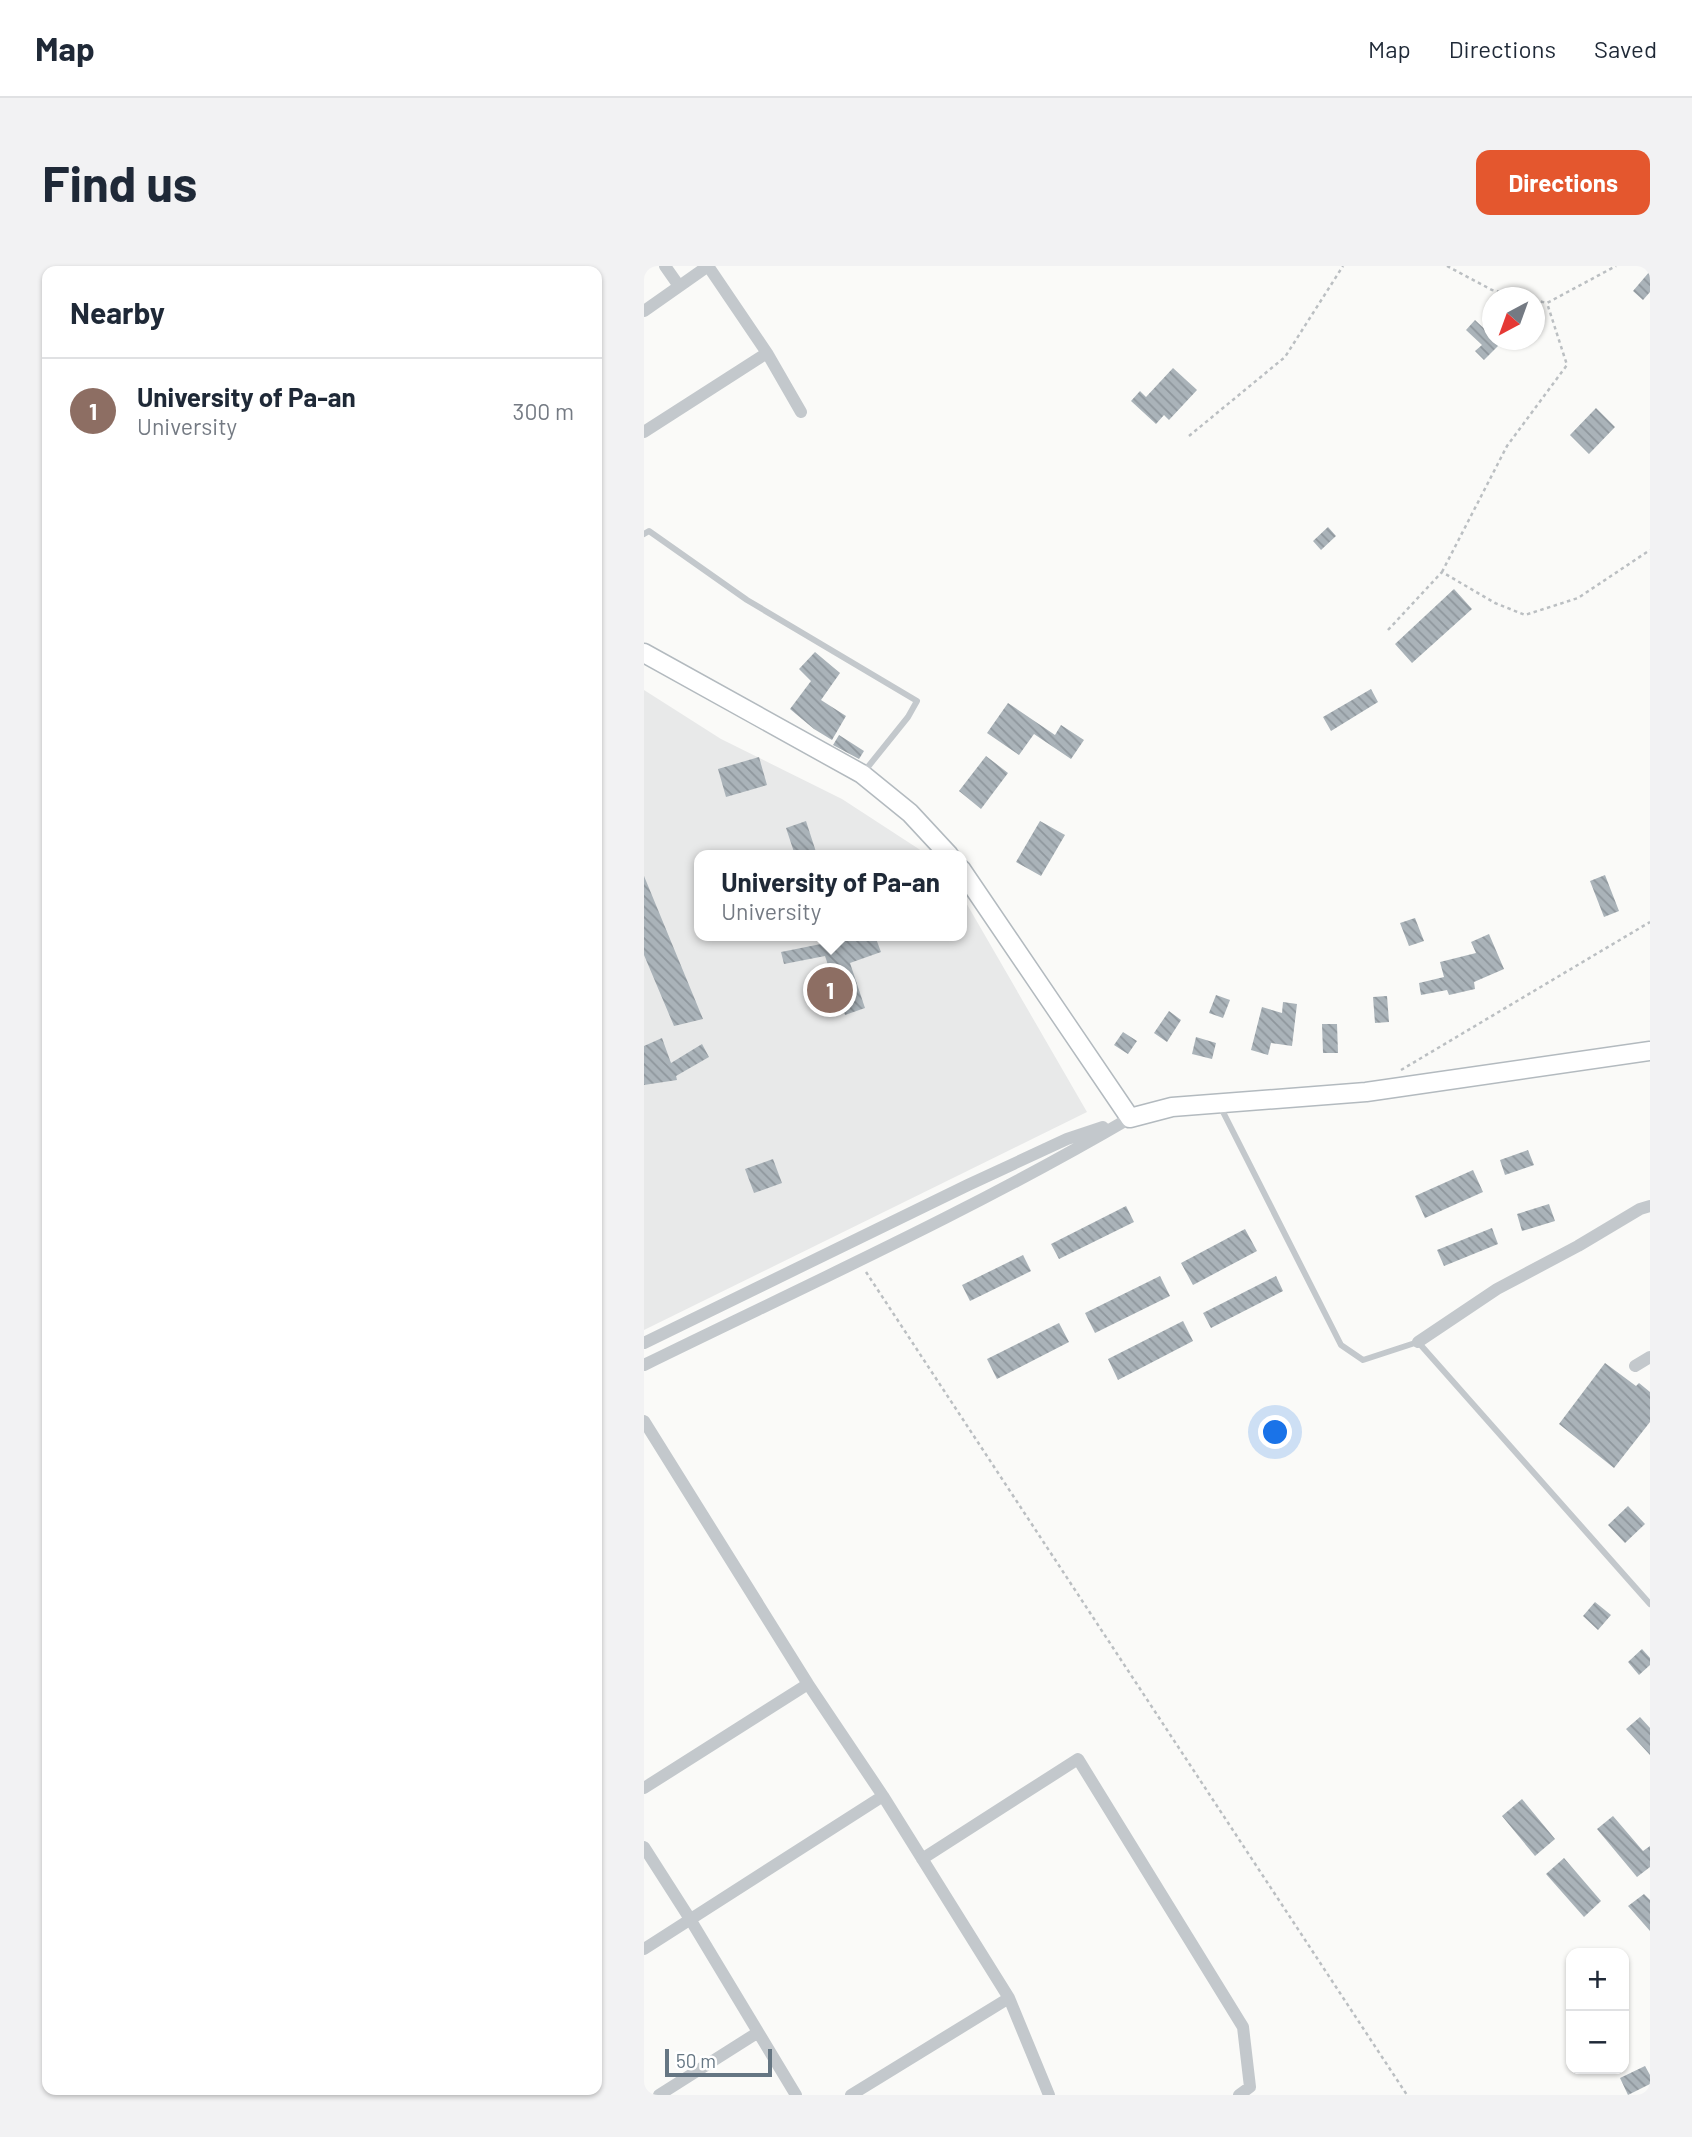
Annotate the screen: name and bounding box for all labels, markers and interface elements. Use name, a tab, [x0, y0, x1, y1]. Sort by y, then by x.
text: Map	[35, 28, 95, 68]
text: Map	[1368, 34, 1411, 63]
text: Directions	[1449, 34, 1556, 63]
text: Saved	[1594, 34, 1657, 63]
button: Directions	[1476, 150, 1650, 215]
text: Find us	[42, 153, 197, 212]
north arrow	[1482, 287, 1545, 350]
text: Nearby	[70, 294, 165, 330]
text: University of Pa-an	[137, 381, 356, 412]
text: 1	[89, 397, 97, 425]
text: 300 m	[513, 397, 574, 425]
text: University	[137, 412, 237, 440]
popup	[694, 850, 967, 941]
text: University of Pa-an	[721, 866, 940, 897]
text: University	[721, 897, 821, 925]
pin: 1	[807, 964, 853, 1016]
your location	[1258, 1415, 1292, 1449]
map controls	[1566, 1948, 1629, 2074]
button: +	[1566, 1948, 1629, 2011]
button: −	[1566, 2011, 1629, 2074]
scale bar	[665, 2046, 772, 2078]
text: 50 m	[676, 2049, 716, 2072]

